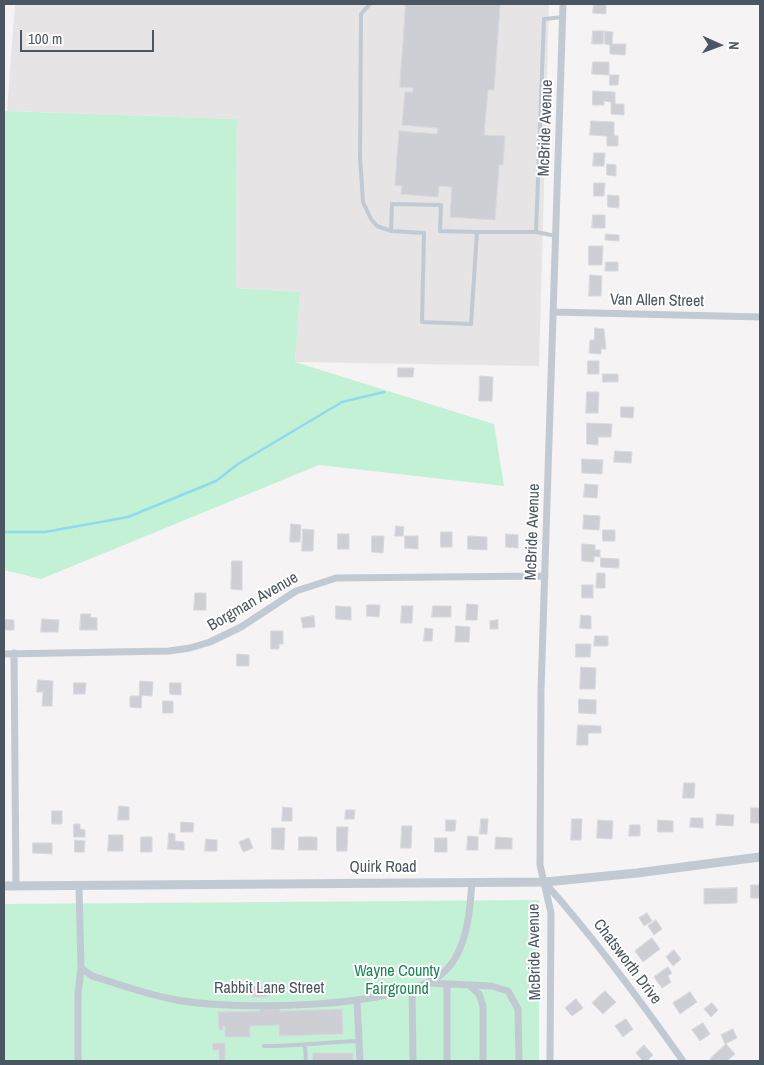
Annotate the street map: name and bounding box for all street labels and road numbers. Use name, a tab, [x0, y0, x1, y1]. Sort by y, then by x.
street label: McBride Avenue	[535, 79, 557, 177]
street label: Van Allen Street	[610, 291, 704, 311]
street label: McBride Avenue	[522, 483, 544, 581]
street label: Borgman Avenue	[204, 568, 302, 636]
street label: Quirk Road	[349, 858, 417, 878]
street label: McBride Avenue	[525, 903, 545, 1001]
street label: Chatsworth Drive	[589, 916, 665, 1008]
street label: Rabbit Lane Street	[214, 979, 324, 999]

